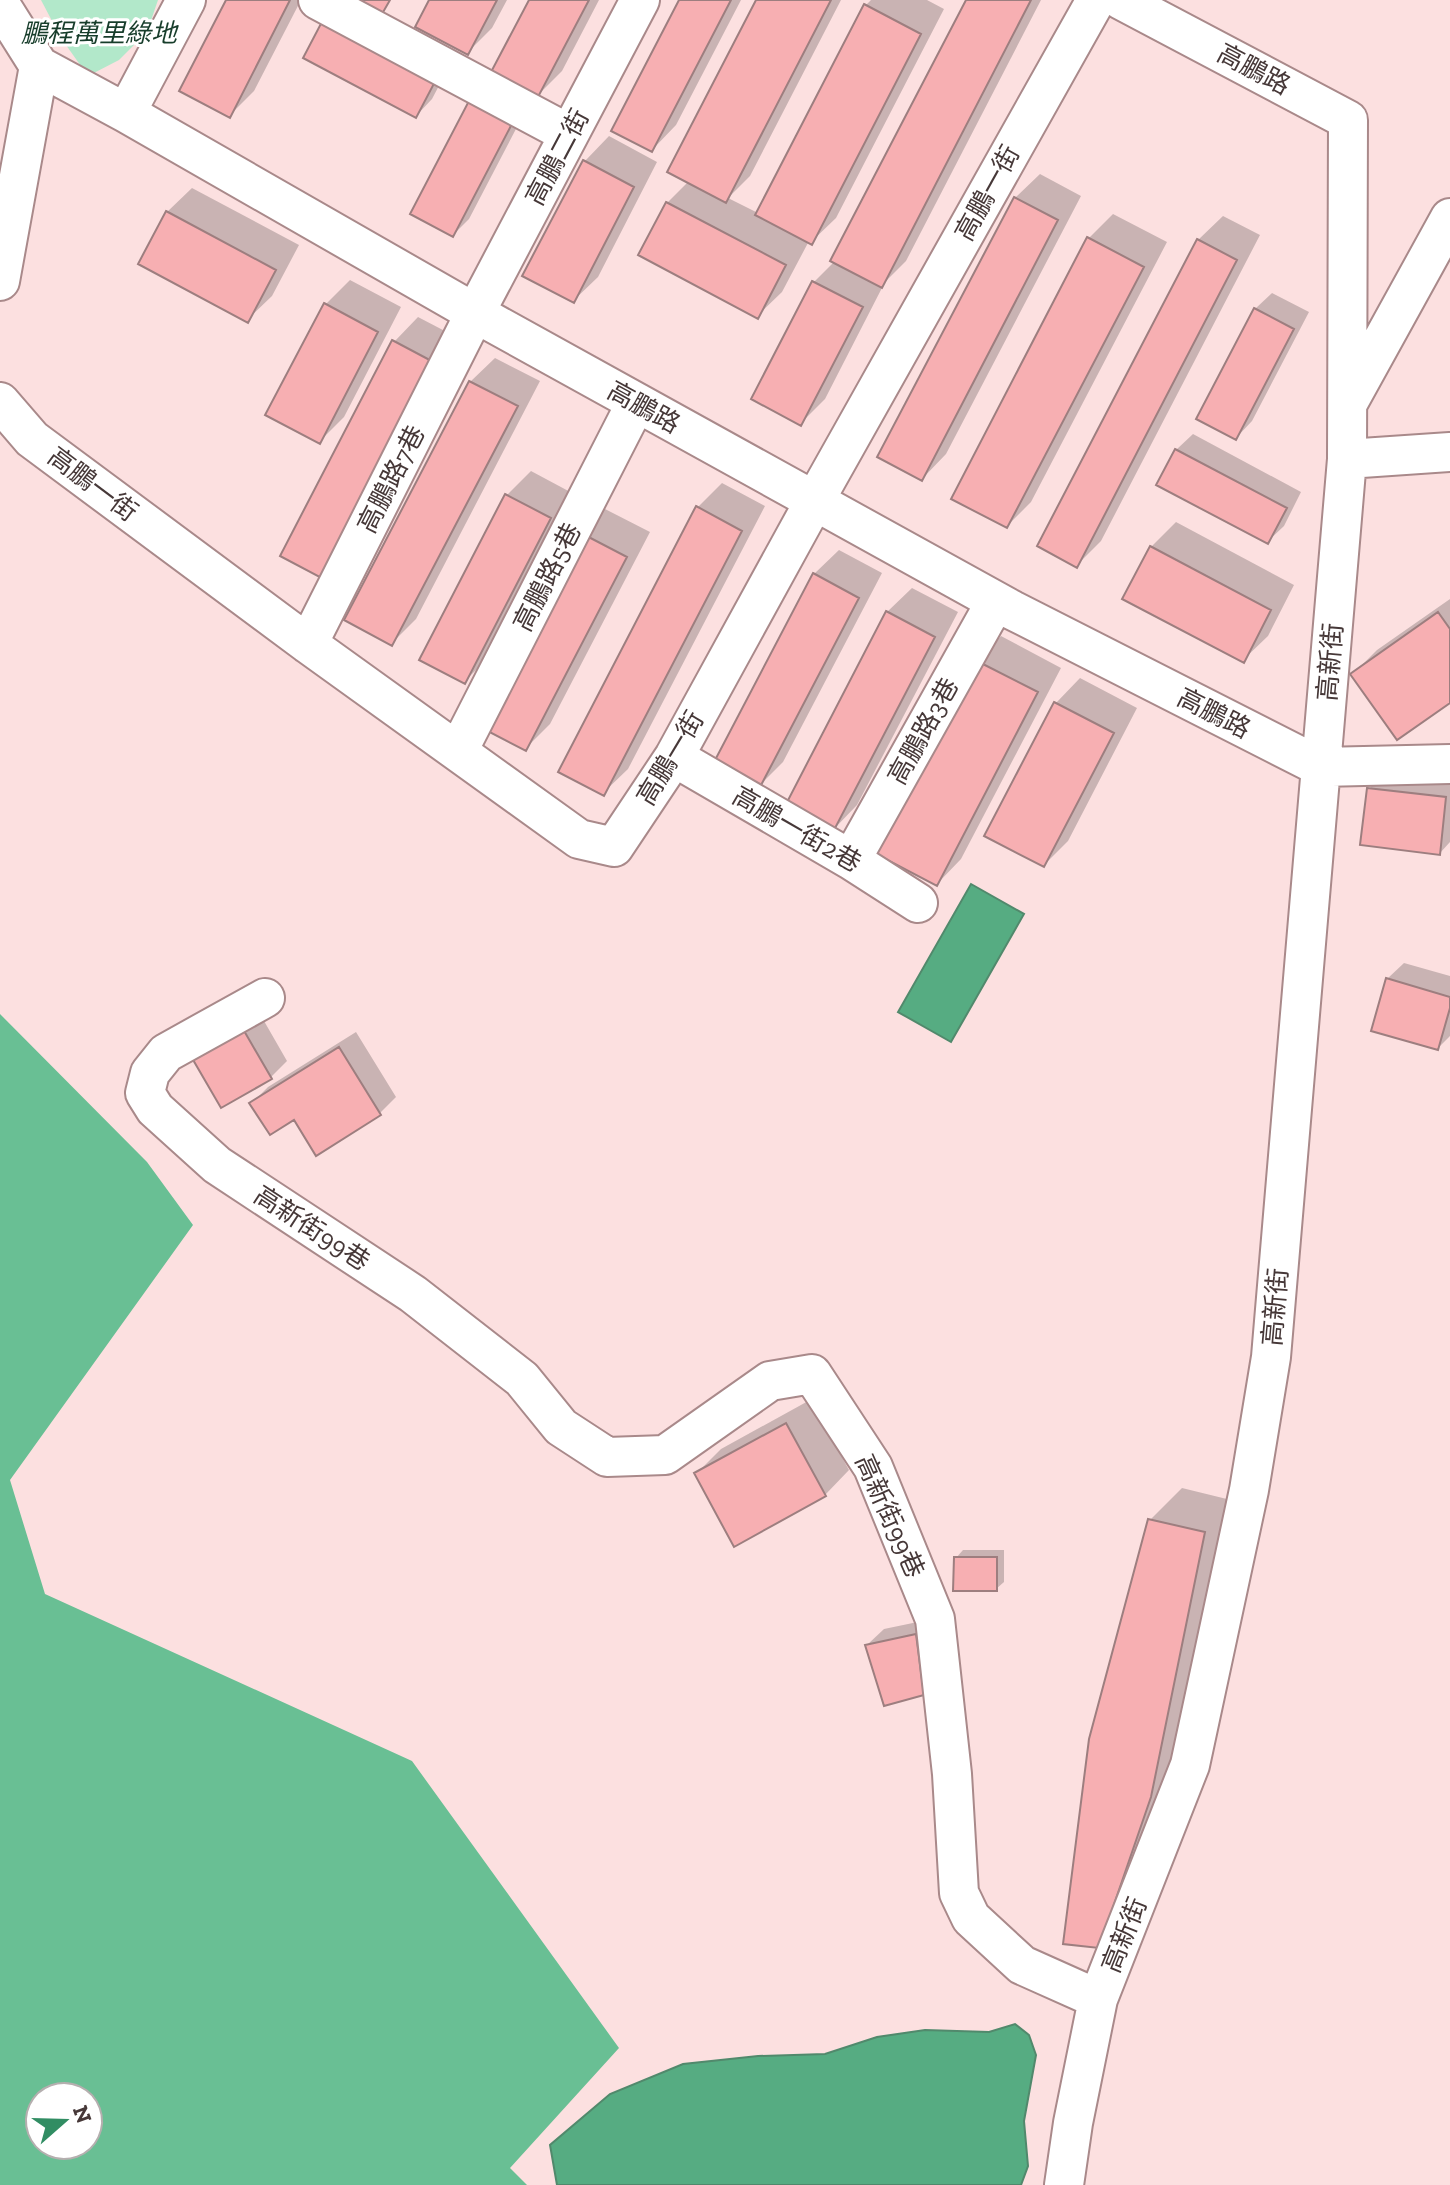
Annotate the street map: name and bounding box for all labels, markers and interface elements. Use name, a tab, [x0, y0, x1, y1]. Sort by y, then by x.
park label: 鵬程萬里綠地	[21, 17, 179, 49]
street label: 高鵬路	[1212, 37, 1296, 101]
street label: 高鵬二街	[518, 104, 596, 210]
street label: 高鵬一街	[948, 140, 1026, 246]
street label: 高鵬路	[602, 374, 686, 440]
street label: 高鵬路7巷	[350, 420, 432, 538]
street label: 高鵬一街	[42, 440, 144, 528]
street label: 高鵬路5巷	[506, 517, 588, 637]
street label: 高新街	[1311, 622, 1349, 702]
street label: 高鵬路3巷	[881, 672, 965, 790]
street label: 高鵬路	[1172, 681, 1256, 745]
street label: 高鵬一街	[629, 705, 711, 811]
street label: 高鵬一街2巷	[727, 779, 867, 879]
street label: 高新街99巷	[248, 1179, 376, 1277]
street label: 高新街	[1256, 1267, 1294, 1347]
street label: 高新街99巷	[849, 1449, 931, 1583]
street label: 高新街	[1095, 1893, 1153, 1977]
north arrow	[24, 2081, 104, 2161]
text: N	[67, 2102, 98, 2127]

